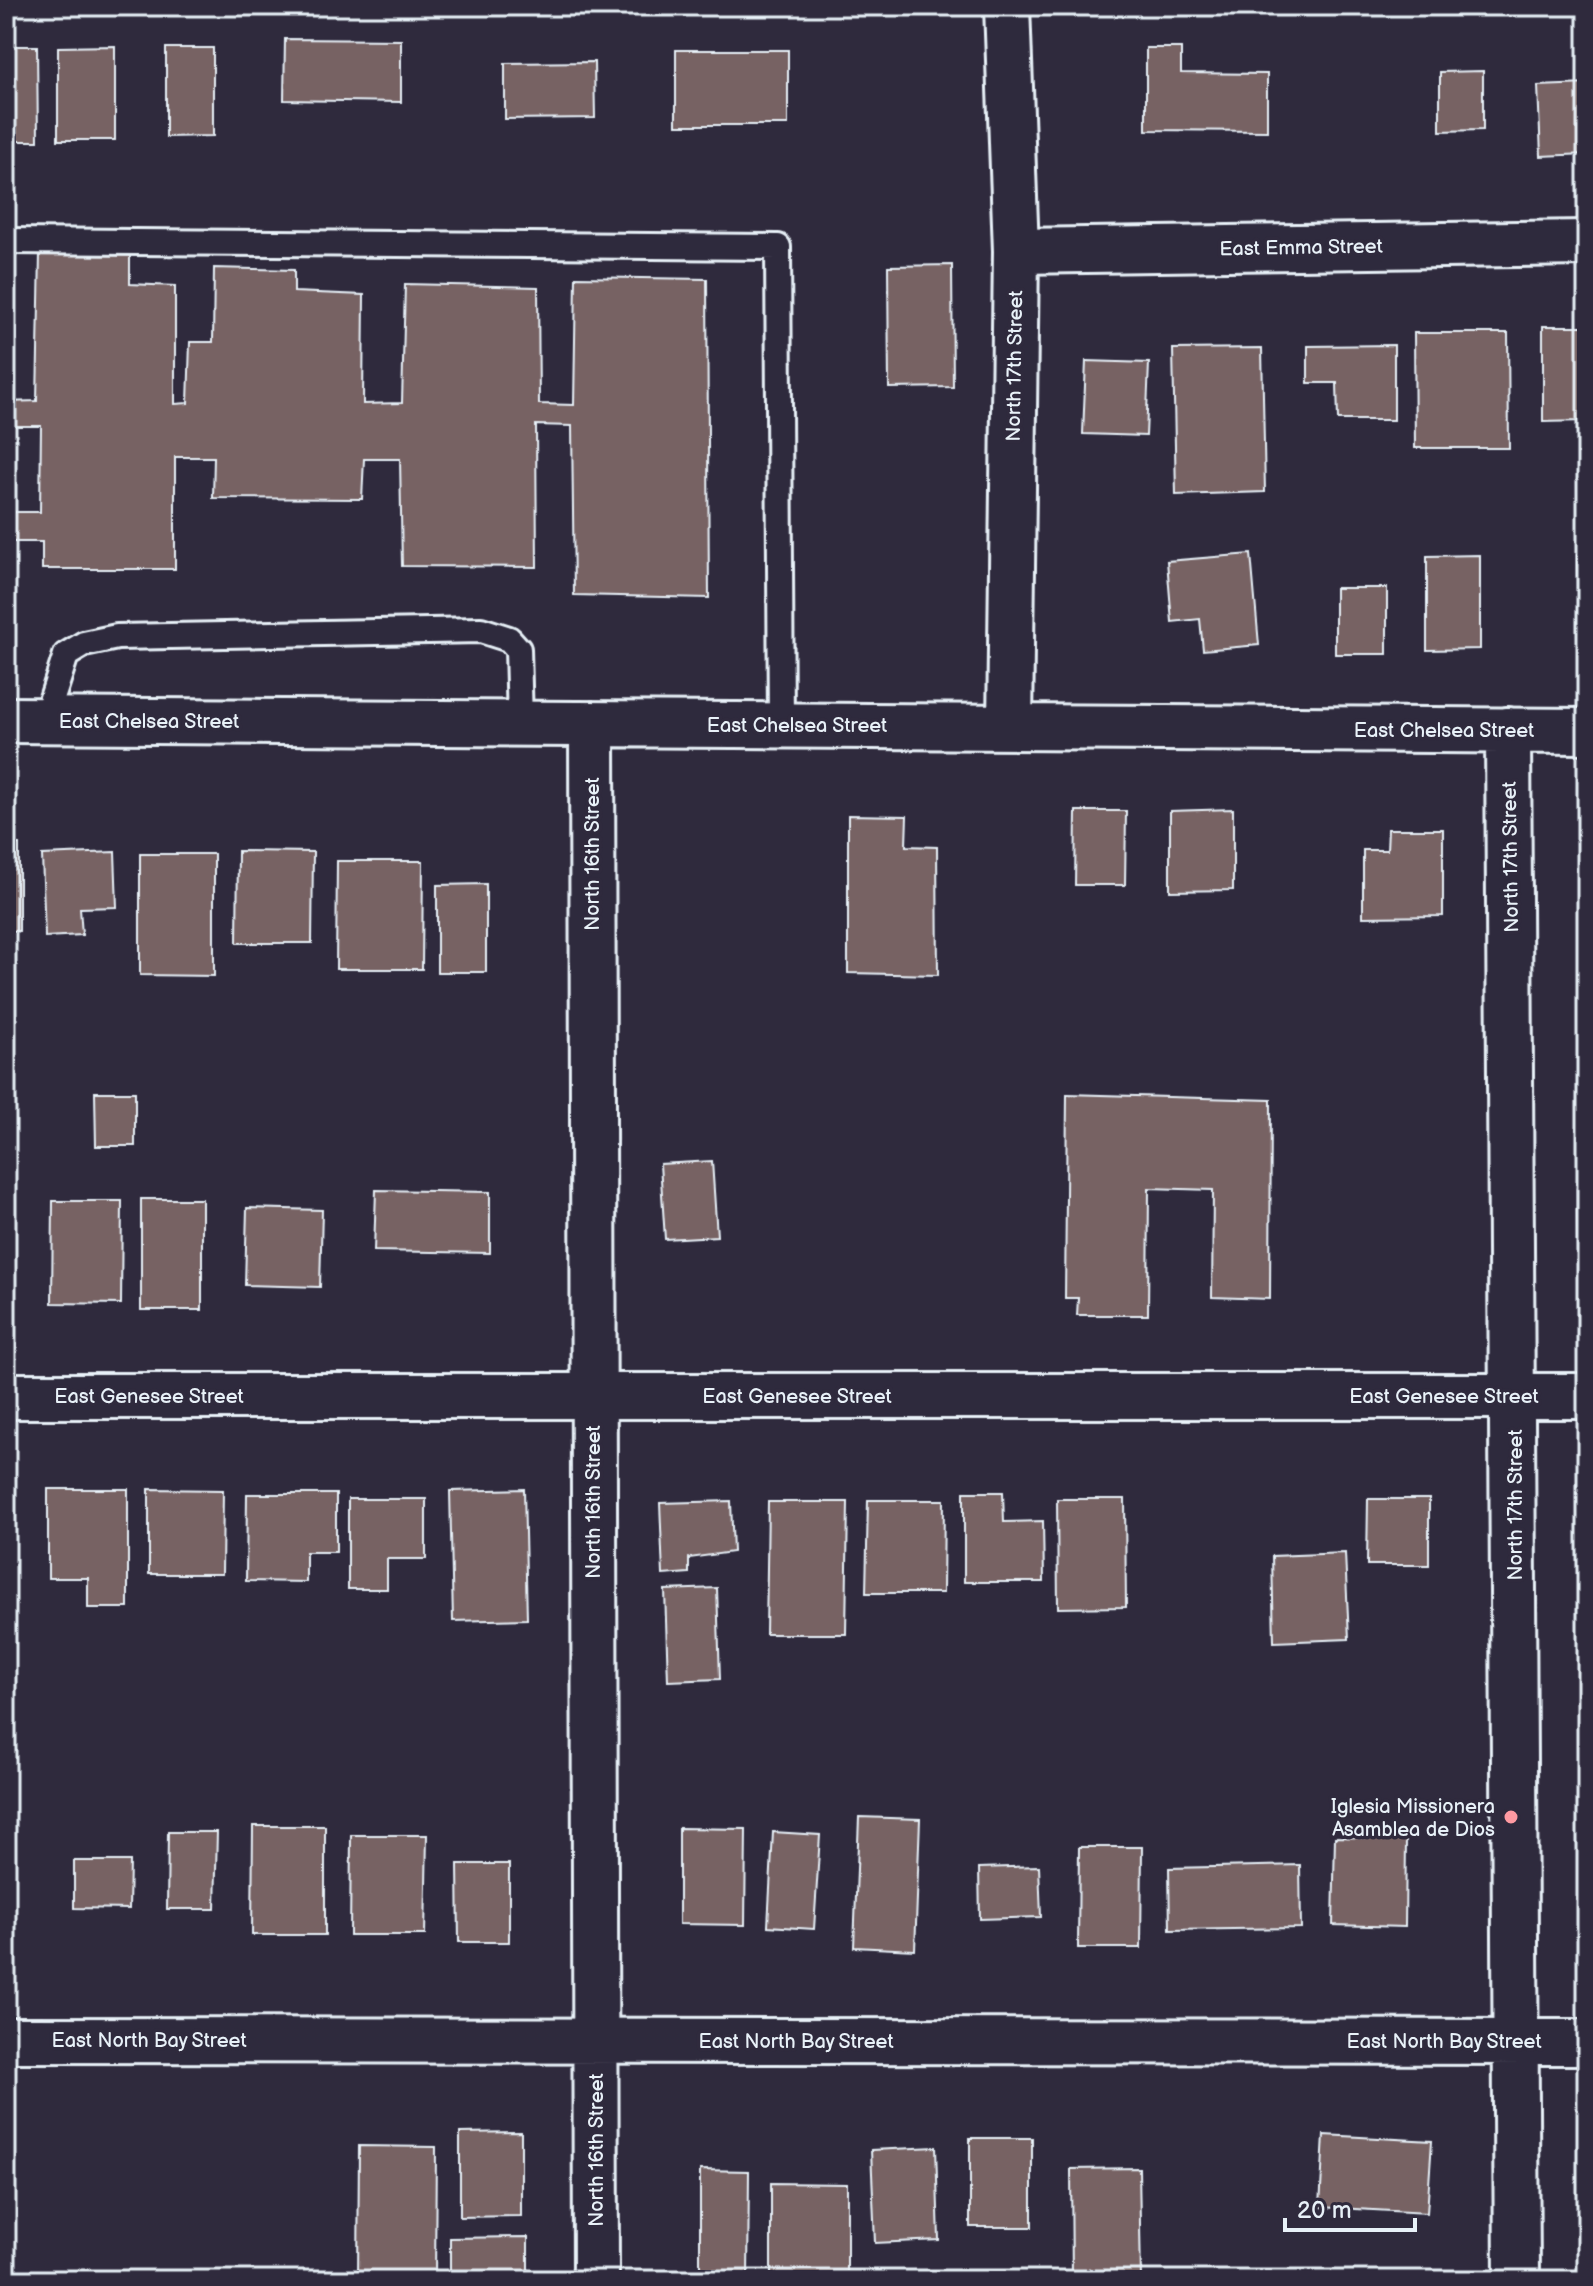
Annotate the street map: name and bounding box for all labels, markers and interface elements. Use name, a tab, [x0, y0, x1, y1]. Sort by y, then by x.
street label: East Emma Street	[1219, 235, 1383, 261]
street label: North 17th Street	[1002, 290, 1028, 442]
street label: East Chelsea Street	[59, 710, 239, 734]
street label: East Chelsea Street	[707, 714, 887, 738]
street label: East Chelsea Street	[1354, 719, 1534, 743]
street label: North 16th Street	[581, 777, 605, 931]
street label: North 17th Street	[1498, 781, 1524, 933]
street label: East Genesee Street	[54, 1385, 244, 1409]
street label: East Genesee Street	[702, 1385, 892, 1409]
street label: East Genesee Street	[1349, 1385, 1539, 1409]
street label: North 16th Street	[582, 1425, 606, 1579]
street label: North 17th Street	[1504, 1429, 1528, 1581]
place label: Iglesia Missionera Asamblea de Dios	[1331, 1795, 1495, 1842]
marker: Iglesia Missionera Asamblea de Dios	[1502, 1808, 1520, 1826]
street label: East North Bay Street	[51, 2029, 247, 2053]
street label: East North Bay Street	[698, 2030, 894, 2054]
street label: East North Bay Street	[1346, 2030, 1542, 2054]
street label: North 16th Street	[585, 2073, 609, 2227]
scale bar	[1285, 2182, 1415, 2232]
text: 20 m	[1297, 2196, 1352, 2225]

